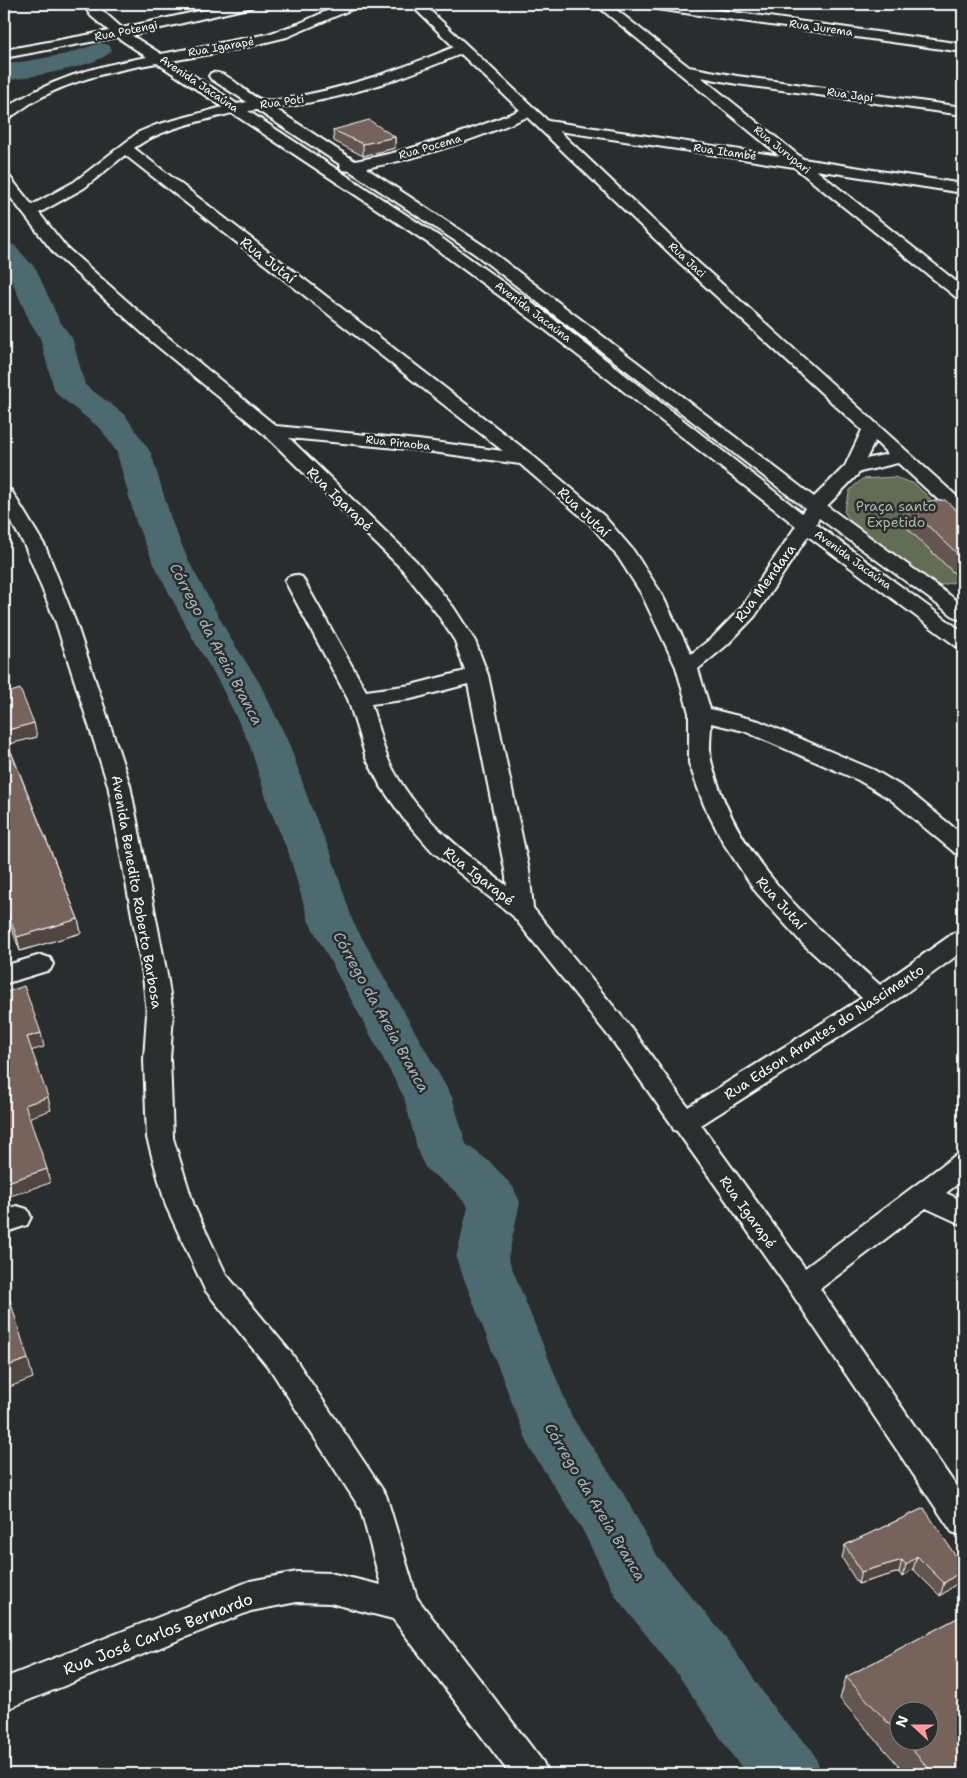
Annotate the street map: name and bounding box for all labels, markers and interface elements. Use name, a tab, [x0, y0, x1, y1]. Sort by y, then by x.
street label: Rua Jurema	[788, 16, 854, 40]
street label: Rua Potengi	[93, 18, 159, 44]
street label: Rua Igarapé	[187, 34, 255, 60]
street label: Avenida Jacaúna	[157, 52, 241, 116]
street label: Rua Japi	[826, 84, 874, 106]
street label: Rua Poti	[259, 91, 305, 113]
street label: Rua Jurupari	[750, 122, 814, 178]
street label: Rua Pocema	[397, 131, 463, 163]
street label: Rua Itambé	[692, 140, 758, 164]
street label: Rua Jutaí	[237, 233, 299, 287]
street label: Rua Jaci	[665, 239, 709, 281]
street label: Avenida Jacaúna	[492, 278, 574, 346]
street label: Rua Piraoba	[365, 432, 431, 454]
street label: Rua Igarapé	[303, 463, 377, 535]
street label: Rua Jutaí	[554, 483, 614, 541]
park label: Praça santo Expetido	[856, 497, 936, 531]
street label: Avenida Jacaúna	[811, 527, 895, 593]
street label: Rua Mendara	[731, 540, 800, 626]
water label: Córrego da Areia Branca	[165, 559, 267, 729]
street label: Avenida Benedito Roberto Barbosa	[108, 774, 166, 1010]
street label: Rua Igarapé	[440, 843, 518, 909]
street label: Rua Jutaí	[752, 873, 810, 933]
water label: Córrego da Areia Branca	[328, 928, 434, 1096]
street label: Rua Edson Arantes do Nascimento	[721, 960, 927, 1104]
street label: Rua Igarapé	[716, 1172, 780, 1252]
water label: Córrego da Areia Branca	[540, 1419, 650, 1585]
street label: Rua José Carlos Bernardo	[60, 1588, 256, 1680]
north arrow	[890, 1700, 940, 1750]
text: N	[891, 1713, 912, 1730]

